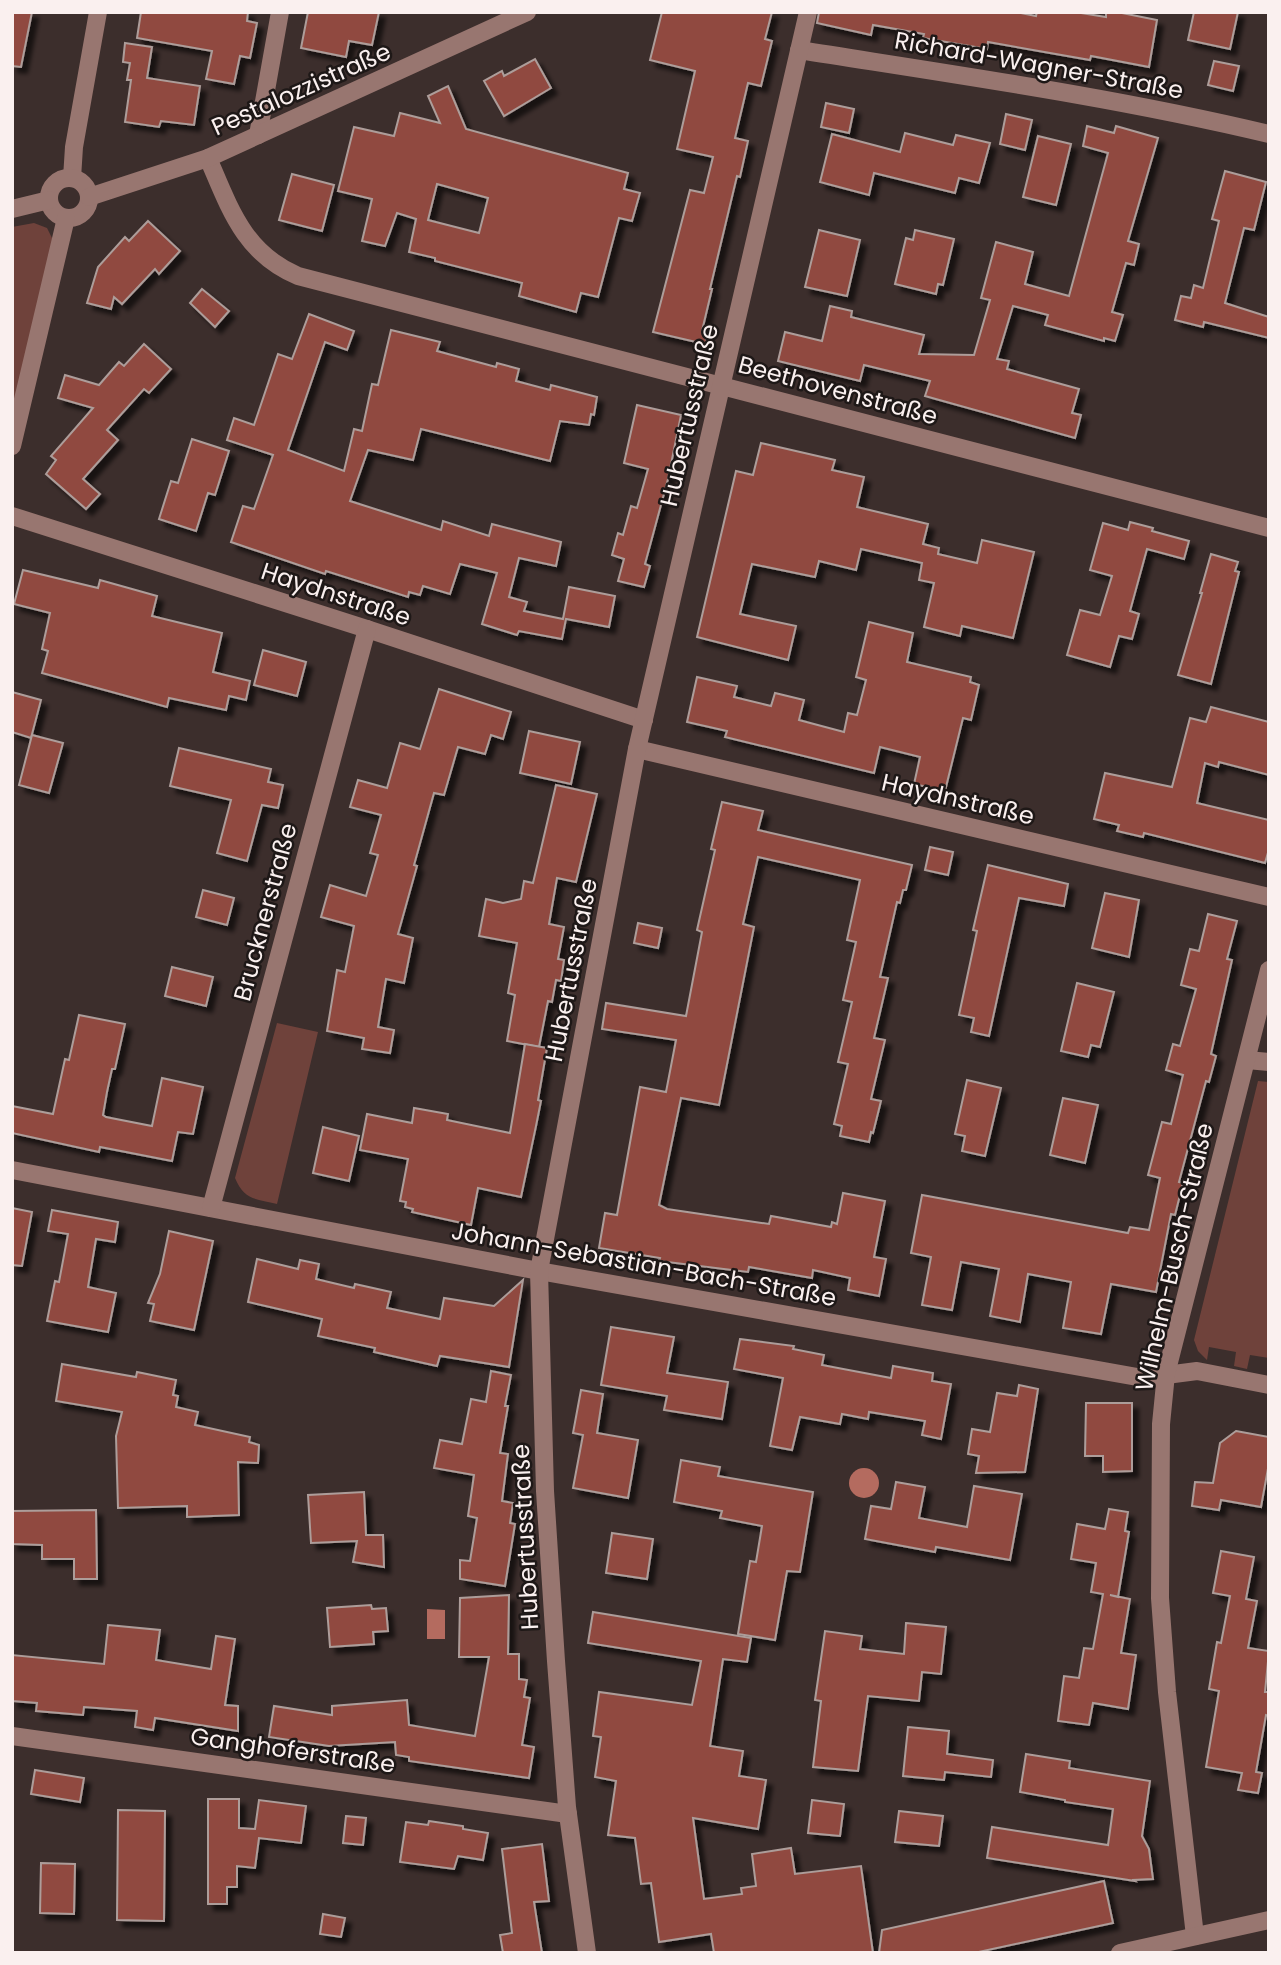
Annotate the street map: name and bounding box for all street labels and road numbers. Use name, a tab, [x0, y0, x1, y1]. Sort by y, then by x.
street label: Richard-Wagner-Straße	[892, 23, 1186, 107]
street label: Pestalozzistraße	[206, 35, 396, 143]
street label: Hubertusstraße	[652, 321, 726, 509]
street label: Beethovenstraße	[735, 347, 941, 433]
street label: Haydnstraße	[257, 554, 415, 634]
street label: Haydnstraße	[878, 765, 1038, 833]
street label: Brucknerstraße	[225, 819, 305, 1005]
street label: Hubertusstraße	[537, 875, 605, 1065]
street label: Wilhelm-Busch-Straße	[1127, 1120, 1221, 1394]
street label: Johann-Sebastian-Bach-Straße	[449, 1214, 839, 1314]
street label: Hubertusstraße	[504, 1443, 546, 1631]
street label: Ganghoferstraße	[188, 1719, 398, 1781]

